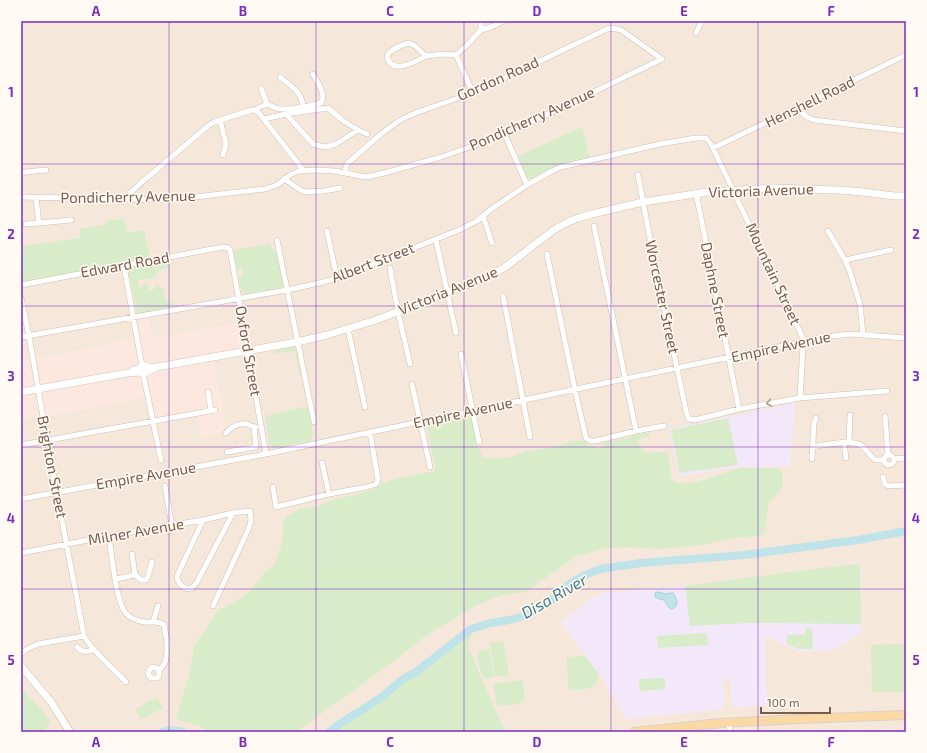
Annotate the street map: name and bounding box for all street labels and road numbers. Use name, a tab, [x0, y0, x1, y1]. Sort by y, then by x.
street label: Gordon Road	[454, 52, 541, 104]
street label: Henshell Road	[762, 72, 857, 131]
street label: Pondicherry Avenue	[466, 82, 597, 154]
street label: Victoria Avenue	[708, 179, 814, 201]
street label: Pondicherry Avenue	[60, 186, 196, 206]
street label: Mountain Street	[742, 220, 806, 328]
street label: Albert Street	[329, 238, 417, 286]
street label: Worcester Street	[642, 238, 684, 356]
street label: Daphne Street	[698, 240, 734, 340]
street label: Edward Road	[79, 247, 171, 281]
street label: Victoria Avenue	[395, 262, 500, 318]
street label: Oxford Street	[232, 304, 266, 398]
street label: Empire Avenue	[729, 327, 832, 365]
street label: Empire Avenue	[411, 393, 514, 431]
street label: Brighton Street	[34, 414, 72, 520]
street label: Empire Avenue	[94, 457, 197, 493]
street label: Milner Avenue	[86, 514, 185, 548]

